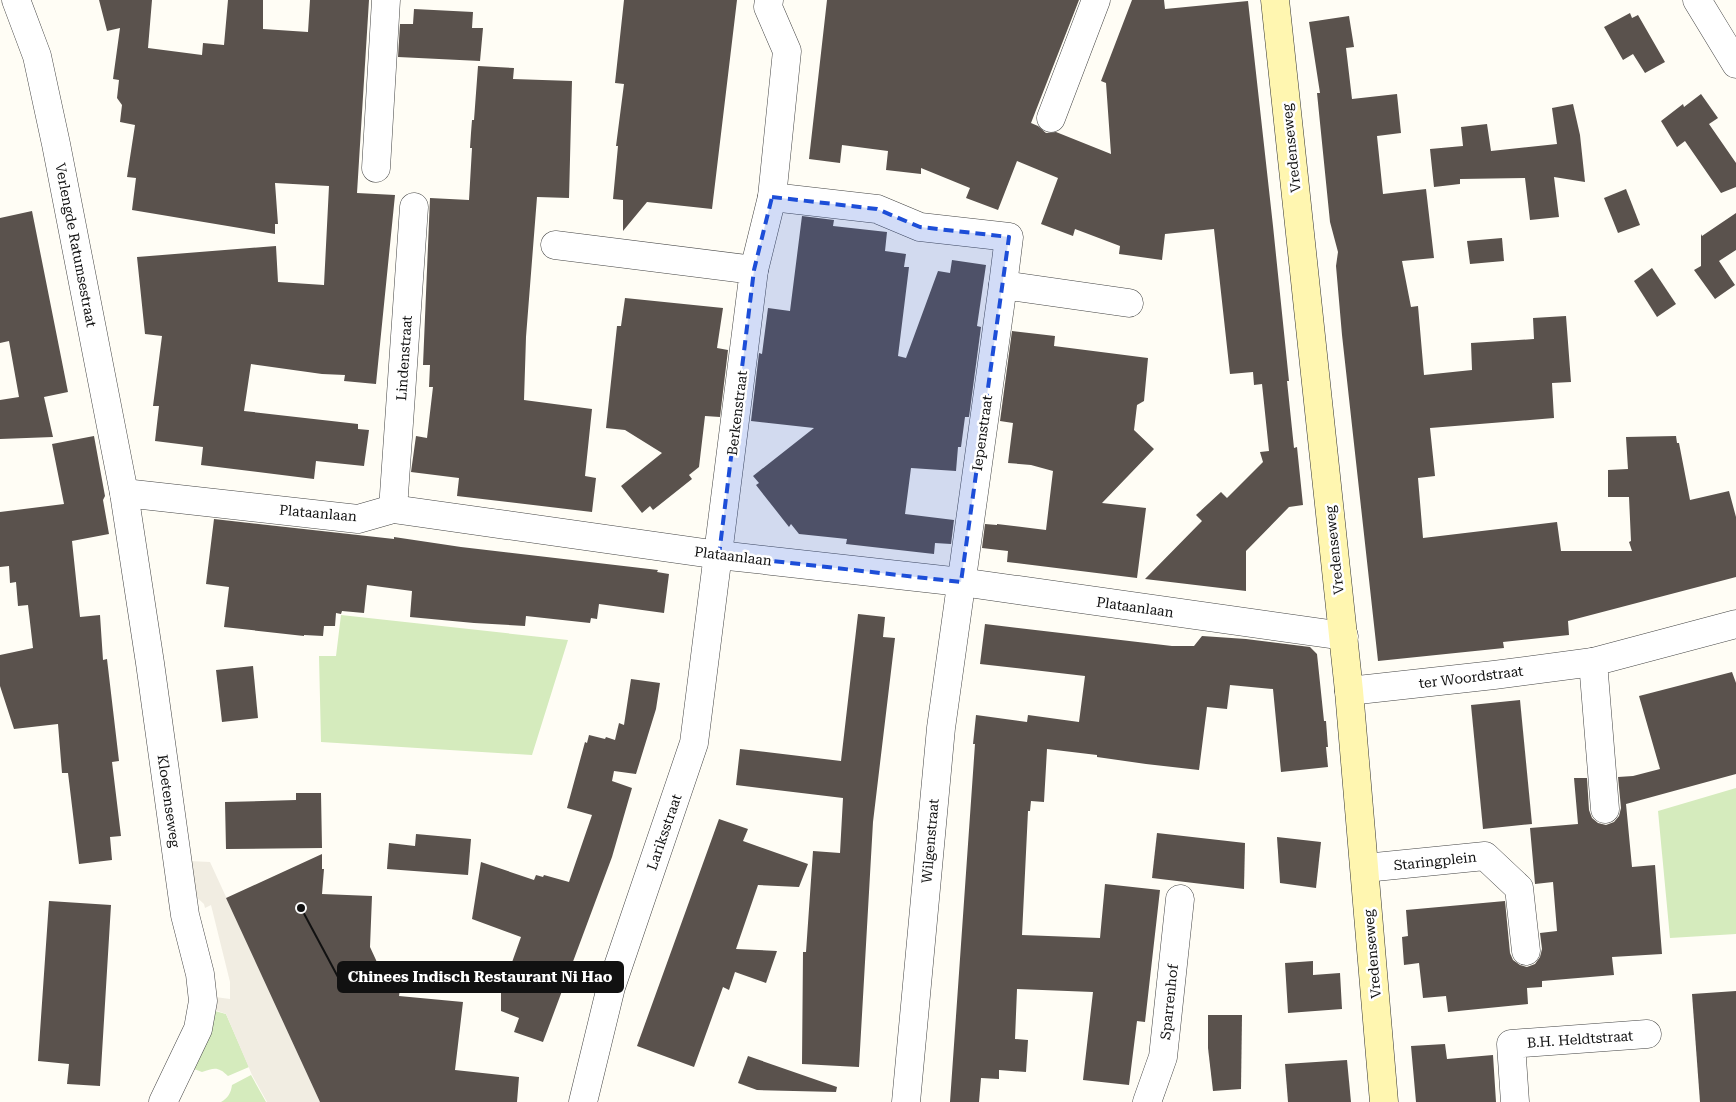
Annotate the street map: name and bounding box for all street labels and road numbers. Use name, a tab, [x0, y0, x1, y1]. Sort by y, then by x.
street label: Vredenseweg	[1278, 103, 1304, 193]
street label: Verlengde Ratumsestraat	[52, 162, 100, 328]
street label: Lindenstraat	[393, 315, 415, 401]
street label: Berkenstraat	[724, 370, 750, 456]
street label: Iepenstraat	[969, 394, 995, 472]
street label: Plataanlaan	[278, 502, 358, 524]
street label: Vredenseweg	[1321, 505, 1347, 595]
street label: Plataanlaan	[693, 543, 773, 569]
street label: Plataanlaan	[1095, 594, 1175, 620]
street label: ter Woordstraat	[1418, 663, 1524, 691]
street label: Kloetenseweg	[155, 754, 183, 848]
street label: Lariksstraat	[643, 792, 685, 872]
street label: Wilgenstraat	[918, 798, 942, 884]
street label: Staringplein	[1393, 849, 1477, 873]
street label: Vredenseweg	[1360, 909, 1384, 999]
street label: Sparrenhof	[1157, 963, 1181, 1041]
street label: B.H. Heldtstraat	[1526, 1027, 1634, 1051]

